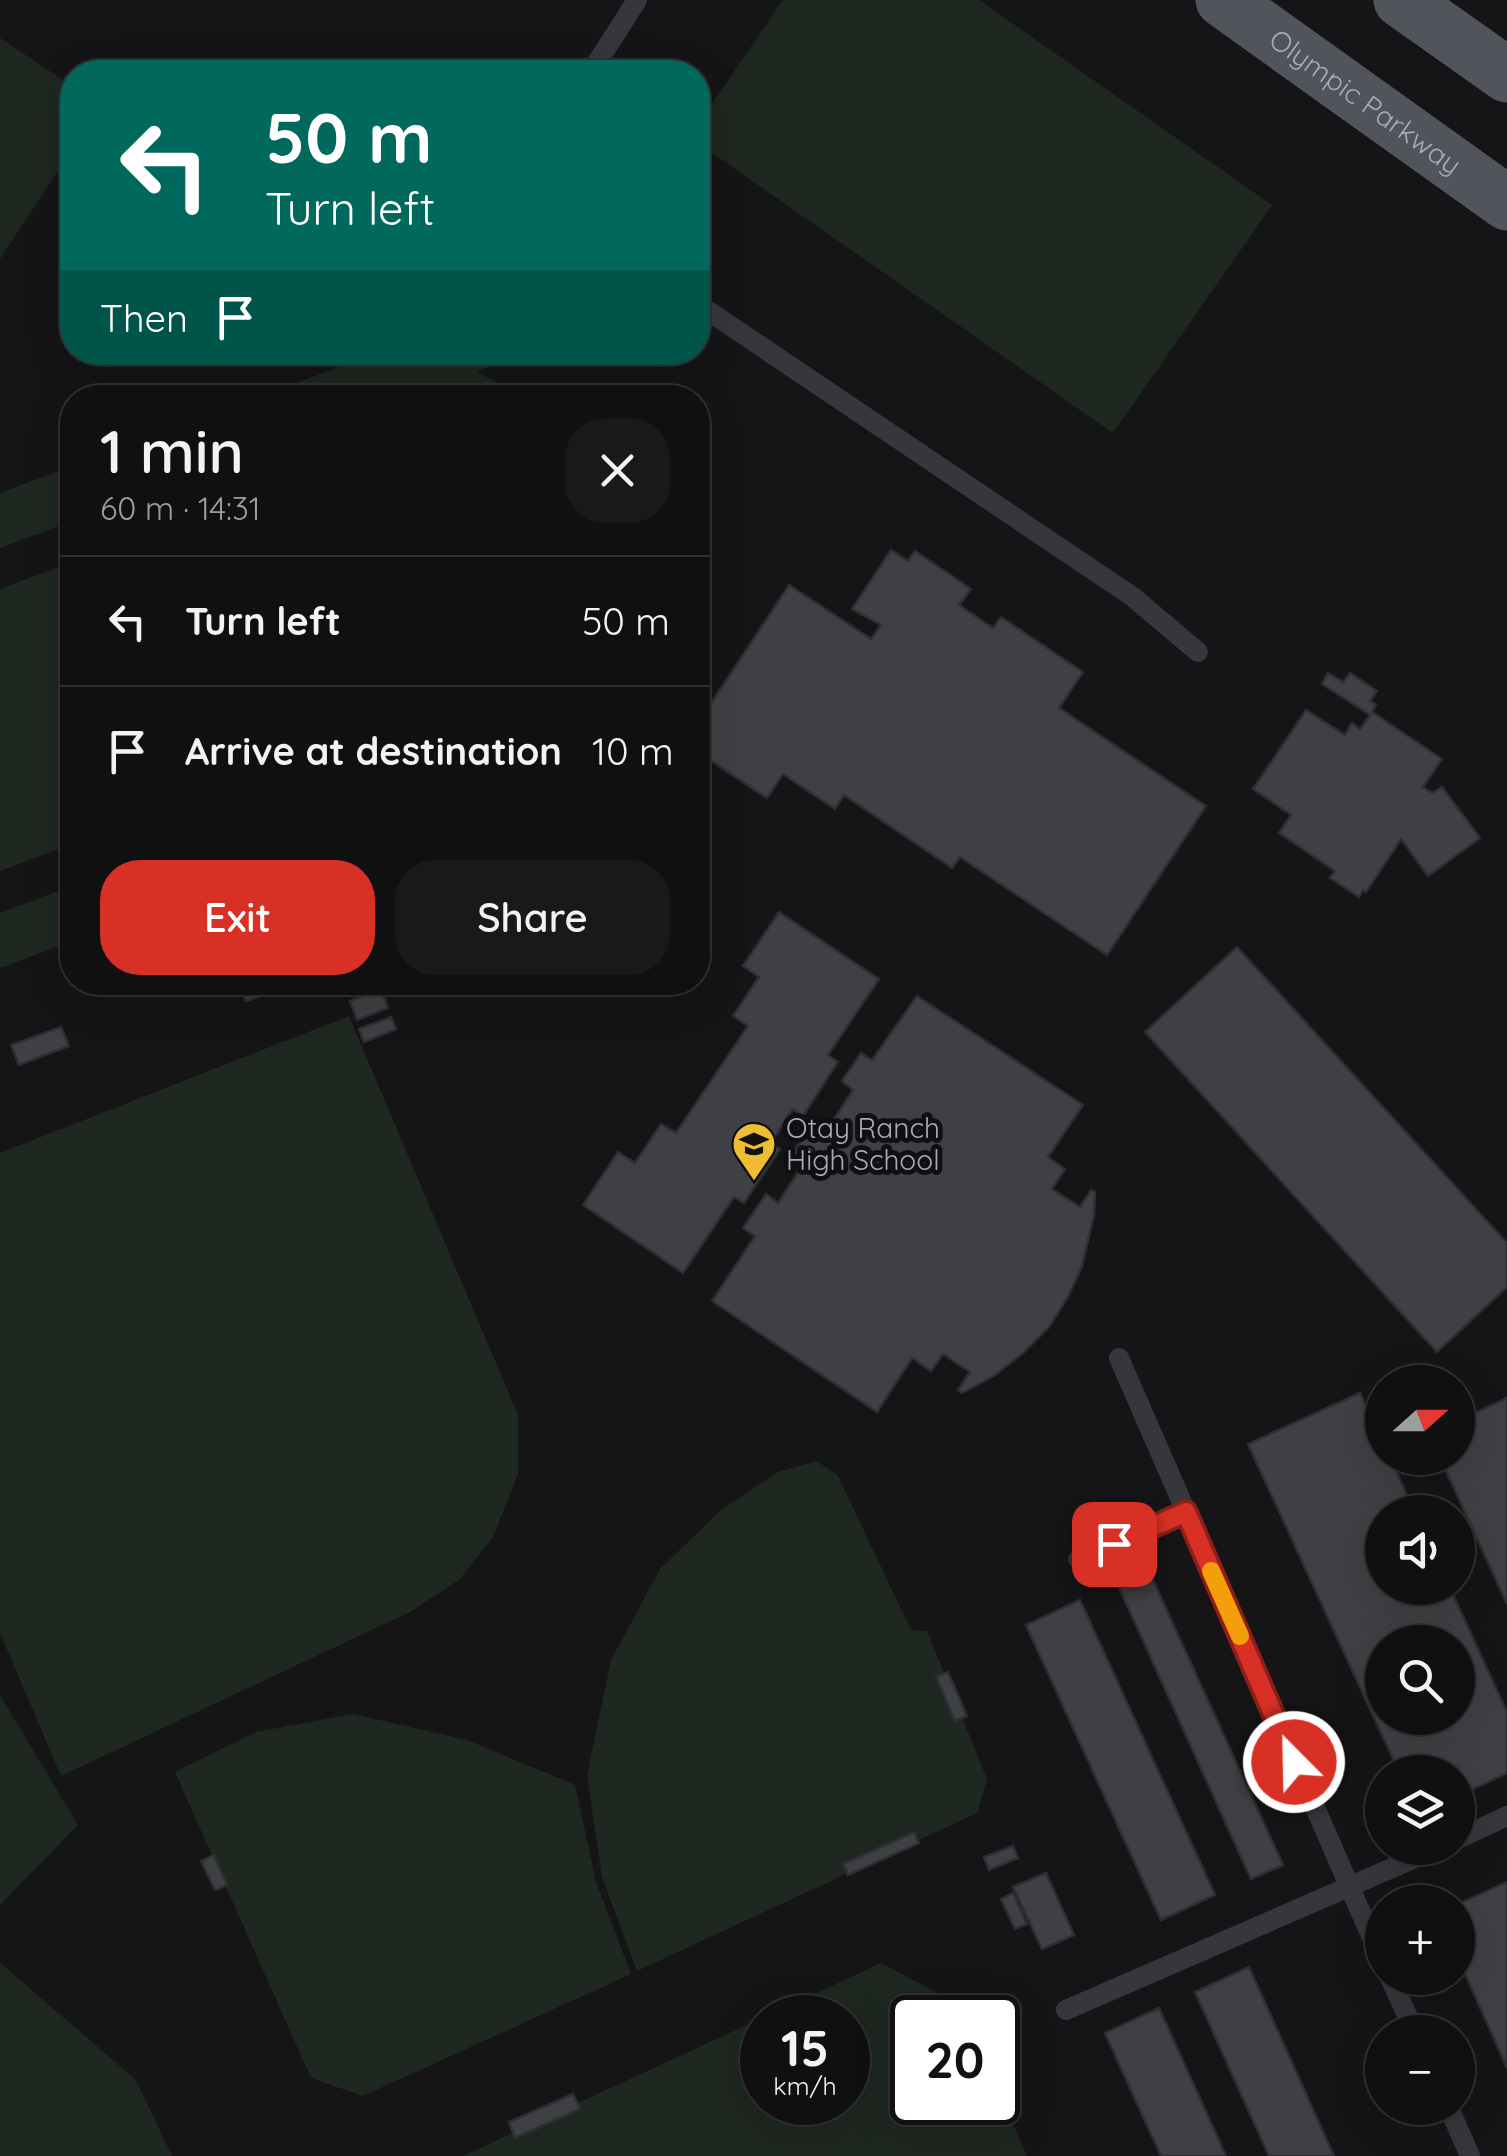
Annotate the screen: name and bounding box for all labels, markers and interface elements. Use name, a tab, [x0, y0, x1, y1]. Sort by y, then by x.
street label: Olympic Parkway	[1263, 21, 1468, 182]
text: 50 m	[265, 93, 432, 181]
icon: left	[100, 100, 230, 230]
text: Turn left	[265, 180, 435, 236]
icon: arrive	[208, 290, 263, 345]
text: Then	[100, 294, 188, 342]
text: 1 min	[100, 413, 244, 488]
button: close	[565, 418, 670, 523]
text: 60 m · 14:31	[100, 488, 261, 528]
icon: left	[100, 594, 155, 649]
text: Turn left	[185, 597, 341, 645]
text: 50 m	[582, 597, 670, 645]
icon: arrive	[100, 724, 155, 779]
text: Arrive at destination	[185, 727, 562, 775]
text: 10 m	[592, 727, 674, 775]
button: Exit	[100, 860, 375, 975]
button: Share	[395, 860, 670, 975]
place label: Otay Ranch High School	[786, 1110, 940, 1177]
school or university icon: Otay Ranch High School	[731, 1121, 777, 1182]
north arrow	[1365, 1365, 1475, 1475]
map controls	[1365, 1365, 1475, 2125]
button: sound	[1365, 1495, 1475, 1605]
pin	[1072, 1502, 1157, 1587]
icon: arrive	[1087, 1517, 1142, 1572]
button: search	[1365, 1625, 1475, 1735]
position arrow	[1242, 1710, 1346, 1814]
button: layers	[1365, 1755, 1475, 1865]
button: +	[1365, 1885, 1475, 1995]
speed limit sign: 20	[890, 1995, 1020, 2125]
button: −	[1365, 2015, 1475, 2125]
text: 15	[781, 2016, 829, 2079]
text: km/h	[773, 2070, 837, 2101]

